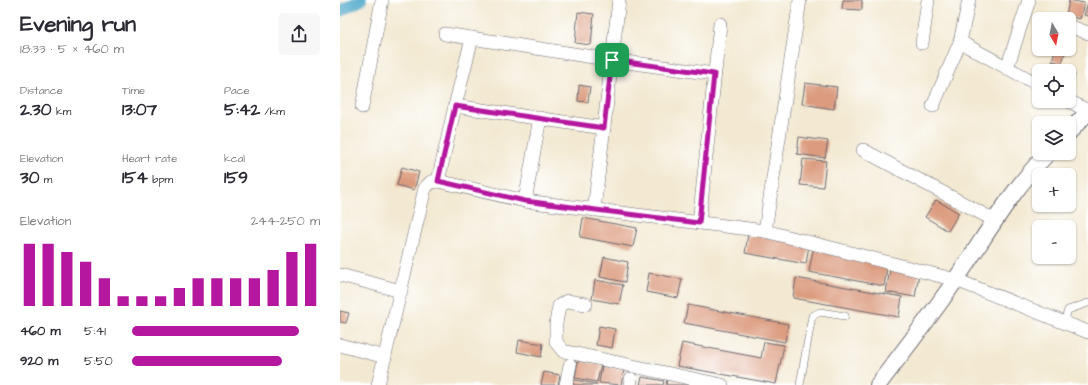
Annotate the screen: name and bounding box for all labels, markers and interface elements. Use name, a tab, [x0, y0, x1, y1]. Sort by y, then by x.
text: Evening run	[20, 9, 136, 40]
north arrow	[1032, 12, 1076, 56]
map controls	[1032, 12, 1076, 264]
button: share	[278, 13, 320, 55]
text: 18:33 · 5 × 460 m	[20, 40, 124, 58]
pin	[595, 43, 629, 77]
icon: arrive	[601, 49, 623, 71]
button: locate	[1032, 64, 1076, 108]
text: Distance	[20, 83, 63, 98]
text: Time	[122, 83, 145, 98]
text: Pace	[224, 83, 250, 98]
text: 2.30	[20, 98, 52, 122]
text: 13:07	[122, 98, 157, 122]
text: 5:42	[224, 98, 260, 122]
text: km	[52, 104, 71, 119]
text: /km	[260, 104, 285, 119]
button: layers	[1032, 116, 1076, 160]
text: Elevation	[20, 151, 63, 166]
text: Heart rate	[122, 151, 177, 166]
text: kcal	[224, 151, 245, 166]
text: 30	[20, 166, 39, 190]
text: 154	[122, 166, 148, 190]
text: 159	[224, 166, 248, 190]
button: +	[1032, 168, 1076, 212]
text: m	[39, 172, 52, 187]
text: bpm	[148, 172, 173, 187]
text: Elevation	[20, 212, 71, 230]
text: 244–250 m	[251, 212, 320, 230]
button: −	[1032, 220, 1076, 264]
text: 460 m	[20, 322, 61, 340]
text: 5:41	[84, 322, 106, 340]
text: 920 m	[20, 352, 58, 370]
text: 5:50	[84, 352, 113, 370]

